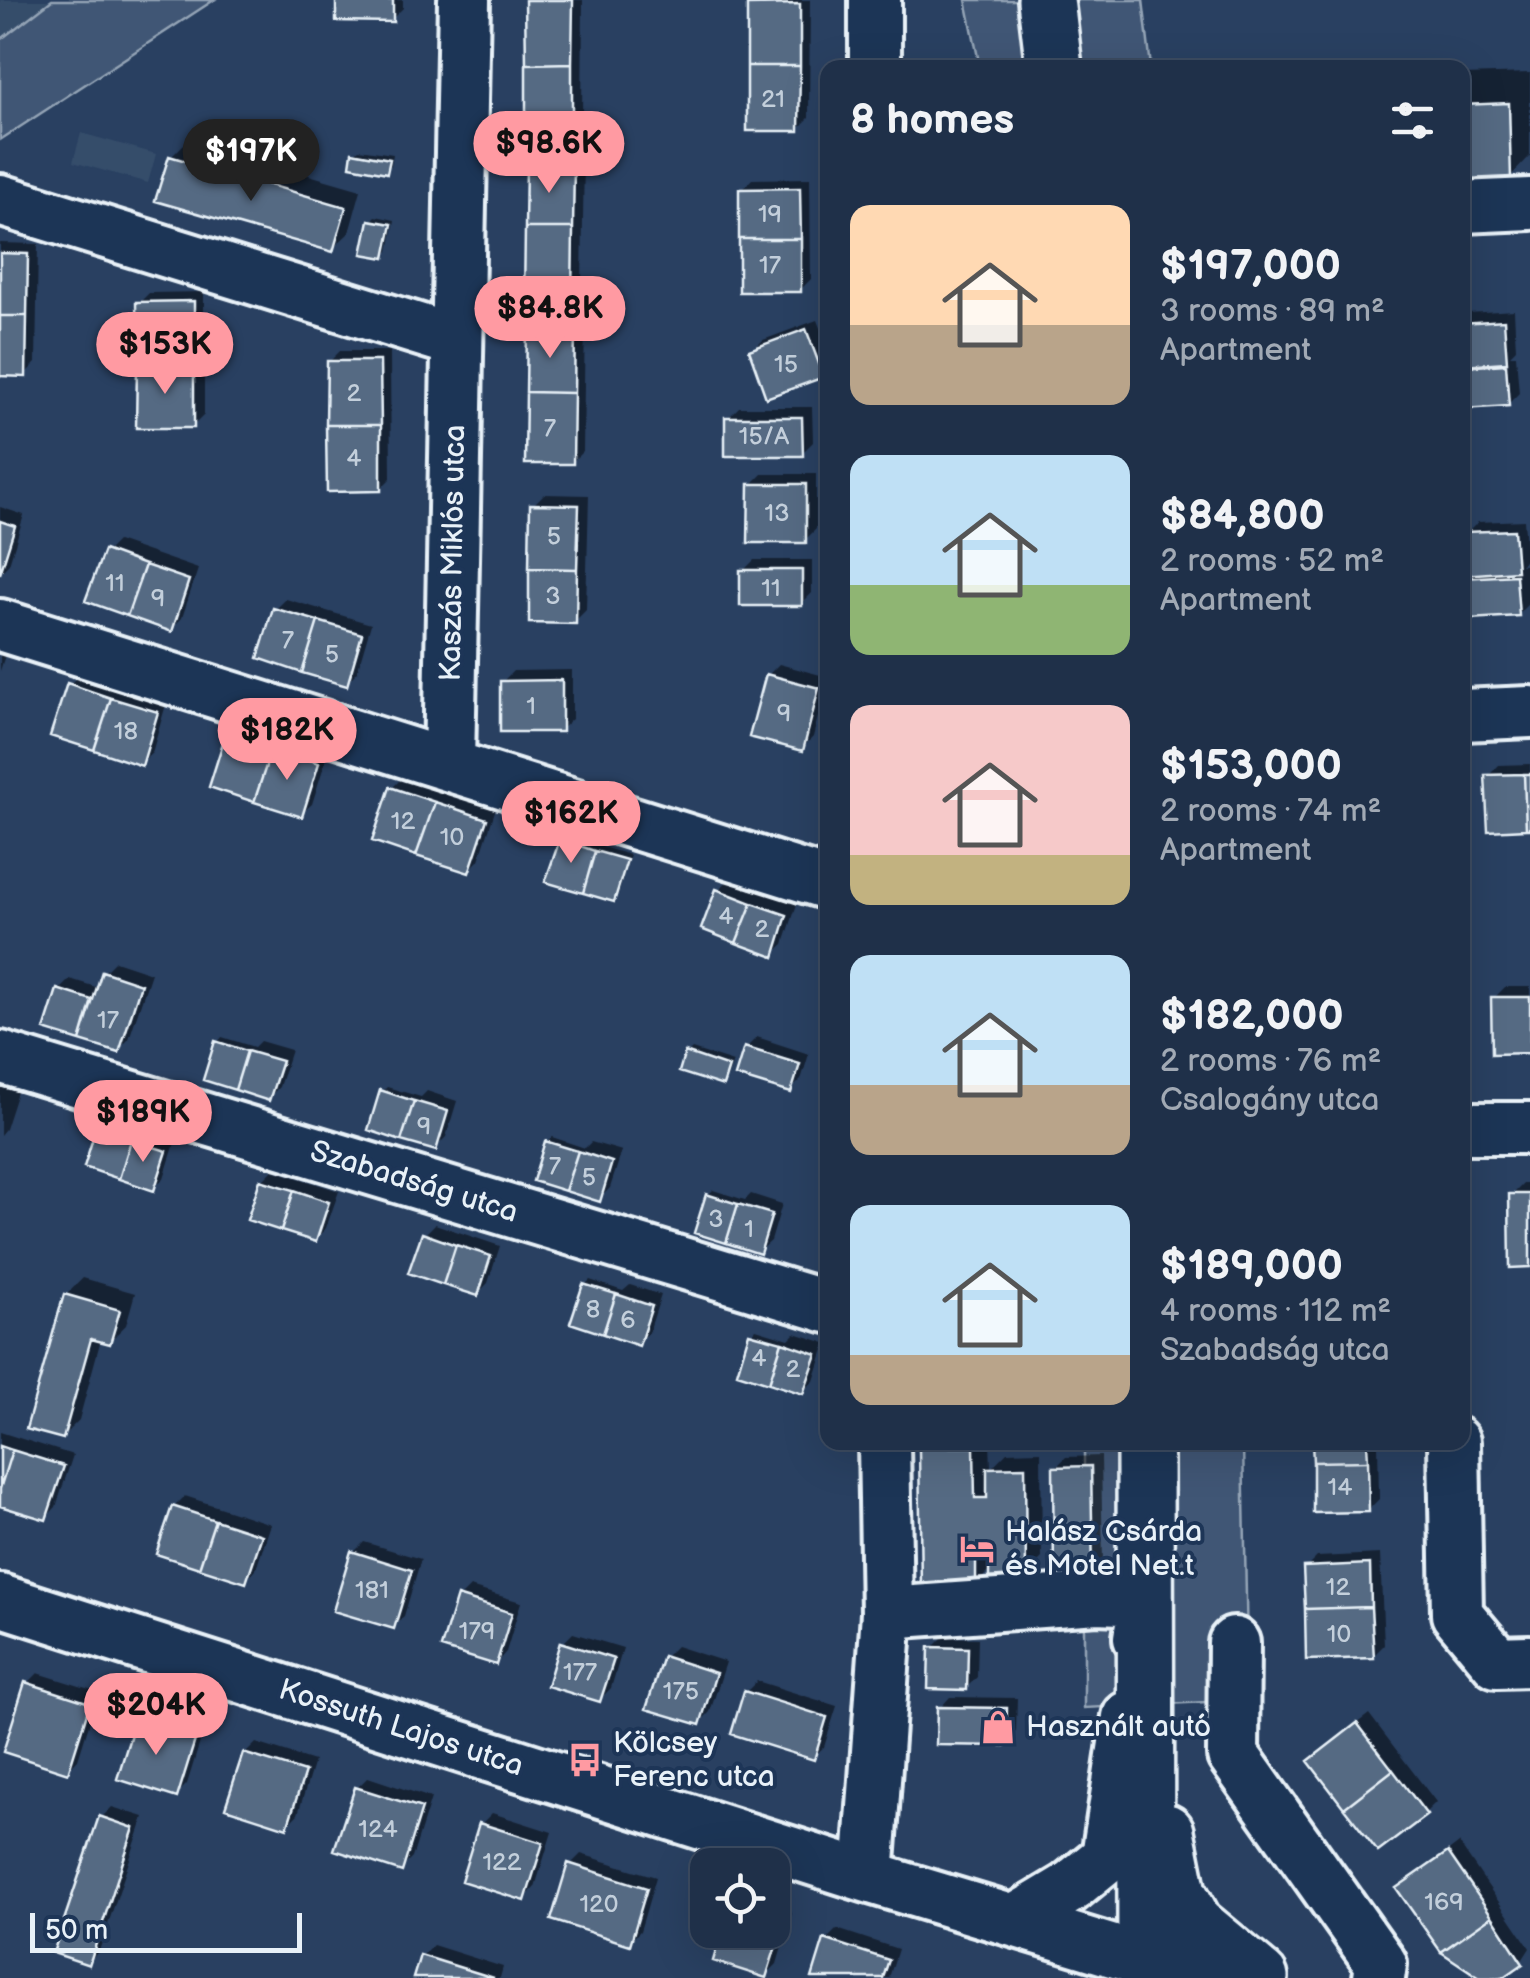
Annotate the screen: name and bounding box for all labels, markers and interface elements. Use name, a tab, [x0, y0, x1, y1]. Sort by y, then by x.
house number: 21	[761, 84, 785, 115]
icon: filters	[1385, 93, 1440, 148]
text: 8 homes	[850, 95, 1014, 146]
pin: $98.6K	[468, 111, 630, 196]
pin: $197K	[181, 119, 321, 204]
text: $98.6K	[495, 124, 603, 163]
text: $197K	[205, 132, 297, 171]
house number: 19	[758, 199, 782, 230]
text: $197,000	[1160, 241, 1341, 292]
icon: home	[930, 245, 1050, 365]
house number: 17	[759, 250, 782, 281]
pin: $84.8K	[469, 276, 631, 361]
text: $84.8K	[496, 289, 604, 328]
text: 3 rooms · 89 m²	[1160, 292, 1385, 331]
pin: $153K	[95, 312, 235, 397]
text: $153K	[118, 325, 212, 364]
text: Apartment	[1160, 331, 1311, 370]
house number: 15	[774, 349, 798, 380]
house number: 2	[347, 378, 362, 409]
house number: 7	[544, 413, 557, 444]
house number: 15/A	[739, 421, 790, 452]
street label: Kaszás Miklós utca	[433, 424, 473, 682]
house number: 4	[346, 443, 362, 474]
text: $84,800	[1160, 491, 1325, 542]
icon: home	[930, 495, 1050, 615]
house number: 13	[764, 498, 790, 529]
house number: 5	[547, 521, 561, 552]
text: 2 rooms · 52 m²	[1160, 542, 1384, 581]
house number: 11	[105, 568, 125, 599]
house number: 11	[761, 573, 781, 604]
house number: 3	[545, 581, 561, 612]
text: Apartment	[1160, 581, 1311, 620]
house number: 9	[151, 583, 165, 614]
house number: 7	[282, 625, 295, 656]
house number: 5	[325, 639, 339, 670]
house number: 1	[526, 691, 536, 722]
pin: $182K	[217, 698, 357, 783]
house number: 9	[777, 698, 791, 729]
text: $182K	[240, 711, 334, 750]
house number: 18	[114, 716, 138, 747]
text: $153,000	[1160, 741, 1342, 792]
icon: home	[930, 745, 1050, 865]
pin: $162K	[501, 781, 641, 866]
text: 2 rooms · 74 m²	[1160, 792, 1381, 831]
text: $162K	[524, 794, 618, 833]
house number: 12	[391, 806, 415, 837]
house number: 10	[440, 822, 464, 853]
text: Apartment	[1160, 831, 1311, 870]
house number: 4	[718, 901, 734, 932]
house number: 2	[755, 914, 770, 945]
text: $182,000	[1160, 991, 1344, 1042]
icon: home	[930, 995, 1050, 1115]
house number: 17	[97, 1005, 120, 1036]
text: 2 rooms · 76 m²	[1160, 1042, 1381, 1081]
pin: $189K	[73, 1080, 213, 1165]
text: Csalogány utca	[1160, 1081, 1379, 1120]
text: $189K	[96, 1093, 190, 1132]
house number: 9	[417, 1111, 431, 1142]
street label: Szabadság utca	[306, 1133, 522, 1231]
house number: 7	[549, 1151, 562, 1182]
house number: 5	[582, 1162, 596, 1193]
house number: 3	[708, 1204, 724, 1235]
house number: 1	[744, 1214, 754, 1245]
text: $189,000	[1160, 1241, 1343, 1292]
icon: home	[930, 1245, 1050, 1365]
text: 4 rooms · 112 m²	[1160, 1292, 1391, 1331]
house number: 8	[586, 1294, 600, 1325]
house number: 6	[620, 1305, 636, 1336]
text: Szabadság utca	[1160, 1331, 1390, 1370]
house number: 4	[751, 1343, 767, 1374]
house number: 2	[786, 1354, 801, 1385]
house number: 14	[1328, 1472, 1352, 1503]
place label: Halász Csárda és Motel Net.t	[1005, 1514, 1202, 1584]
hotel icon: Halász Csárda és Motel Net.t	[958, 1530, 996, 1568]
house number: 12	[1326, 1572, 1350, 1603]
house number: 181	[355, 1575, 389, 1606]
house number: 179	[459, 1616, 495, 1647]
house number: 10	[1327, 1619, 1351, 1650]
house number: 177	[563, 1657, 598, 1688]
street label: Kossuth Lajos utca	[274, 1672, 528, 1784]
pin: $204K	[86, 1673, 226, 1758]
house number: 175	[663, 1676, 699, 1707]
text: $204K	[106, 1686, 206, 1725]
shop icon: Használt autó	[979, 1708, 1017, 1746]
place label: Használt autó	[1026, 1709, 1211, 1745]
place label: Kölcsey Ferenc utca	[613, 1725, 775, 1795]
bus stop icon: Kölcsey Ferenc utca	[566, 1741, 604, 1779]
house number: 124	[358, 1814, 398, 1845]
house number: 122	[482, 1847, 522, 1878]
map controls	[690, 1848, 790, 1948]
button: locate	[690, 1848, 790, 1948]
house number: 169	[1424, 1887, 1464, 1918]
house number: 120	[579, 1889, 619, 1920]
scale bar	[30, 1908, 302, 1952]
text: 50 m	[45, 1914, 108, 1947]

